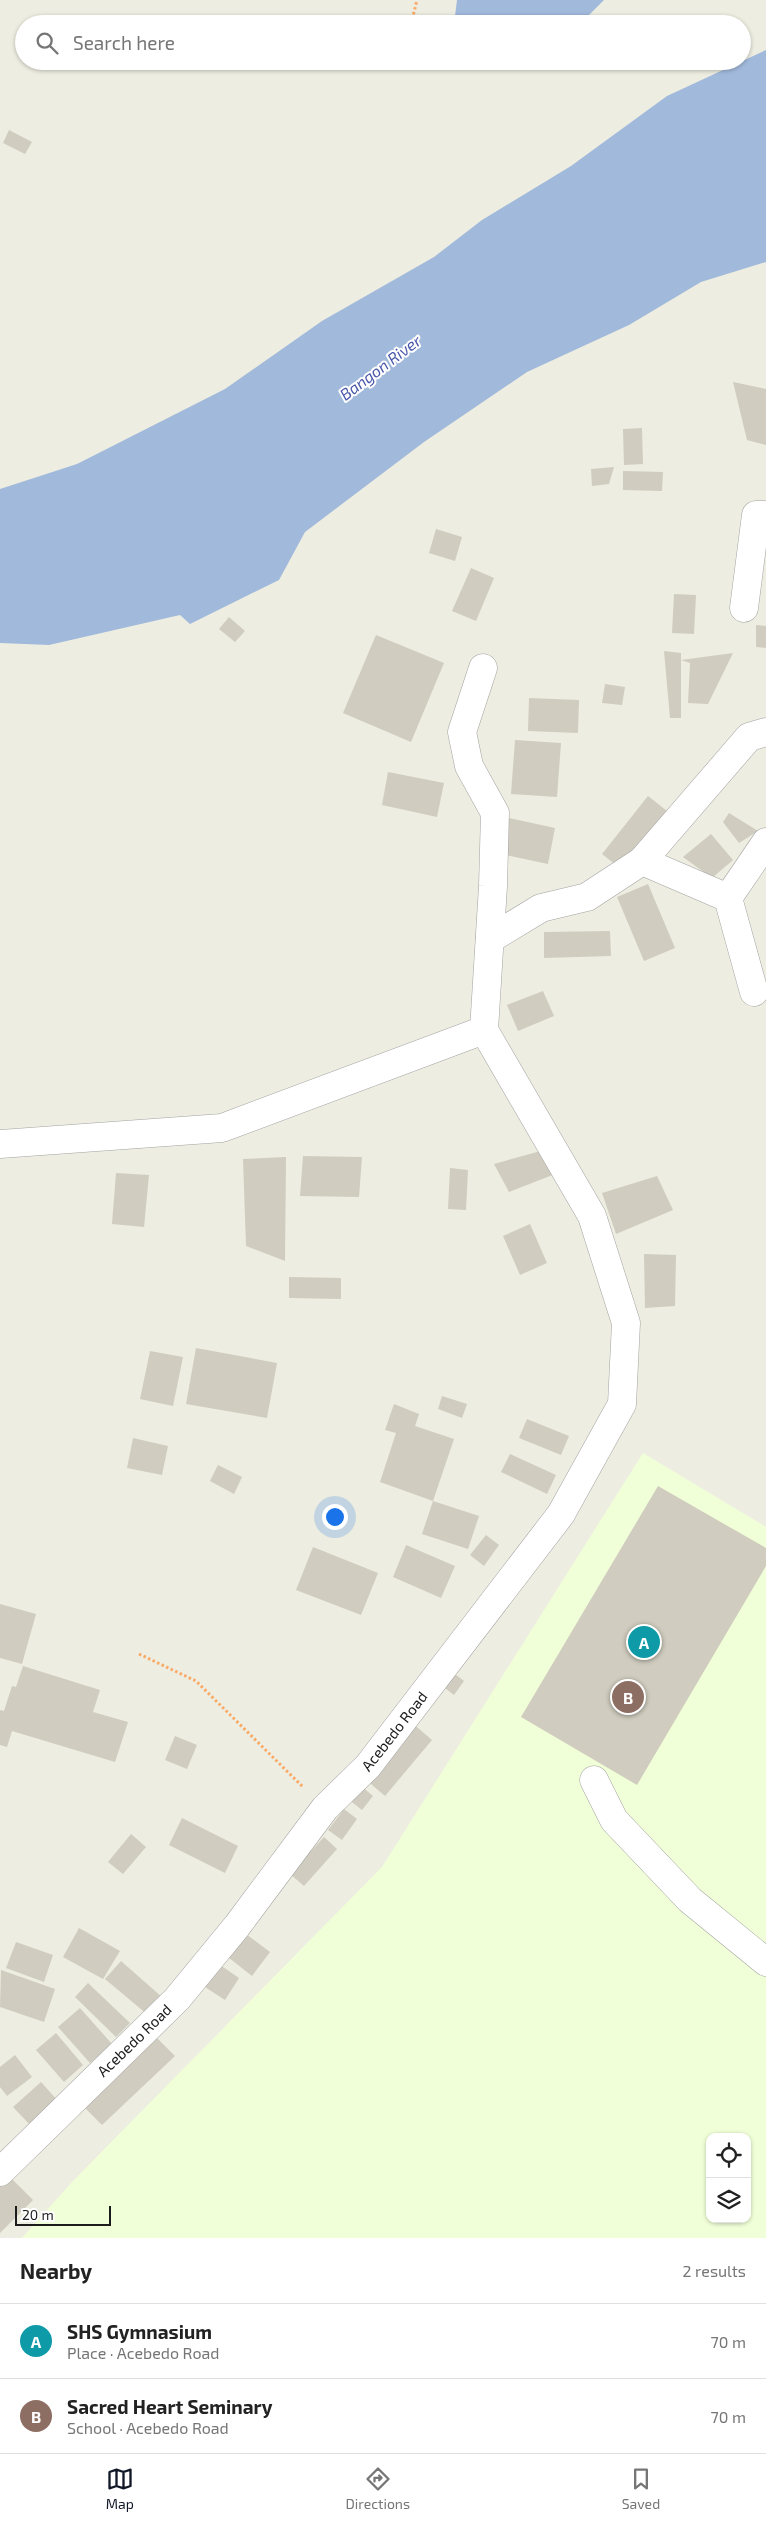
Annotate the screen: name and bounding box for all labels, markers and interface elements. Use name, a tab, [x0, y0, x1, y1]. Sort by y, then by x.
search box	[15, 15, 751, 70]
icon: search	[33, 29, 61, 57]
text: Search here	[73, 31, 175, 54]
water label: Bangon River	[336, 330, 425, 404]
your location	[322, 1504, 348, 1530]
pin: A	[628, 1623, 660, 1661]
pin: B	[612, 1678, 644, 1716]
street label: Acebedo Road	[357, 1688, 431, 1774]
street label: Acebedo Road	[93, 2000, 175, 2080]
map controls	[706, 2133, 751, 2223]
button: locate	[706, 2133, 751, 2178]
button: layers	[706, 2178, 751, 2223]
scale bar	[15, 2203, 111, 2226]
text: 20 m	[22, 2206, 54, 2223]
text: Nearby	[20, 2258, 92, 2283]
text: 2 results	[683, 2261, 746, 2280]
text: SHS Gymnasium	[67, 2320, 212, 2343]
text: A	[31, 2332, 41, 2351]
text: 70 m	[711, 2332, 746, 2351]
text: Place · Acebedo Road	[67, 2343, 219, 2362]
text: Sacred Heart Seminary	[67, 2395, 272, 2418]
text: B	[31, 2407, 41, 2426]
text: 70 m	[711, 2407, 746, 2426]
text: School · Acebedo Road	[67, 2418, 229, 2437]
tab: Map	[106, 2465, 134, 2512]
tab: Directions	[346, 2465, 410, 2512]
tab: Saved	[622, 2465, 660, 2512]

